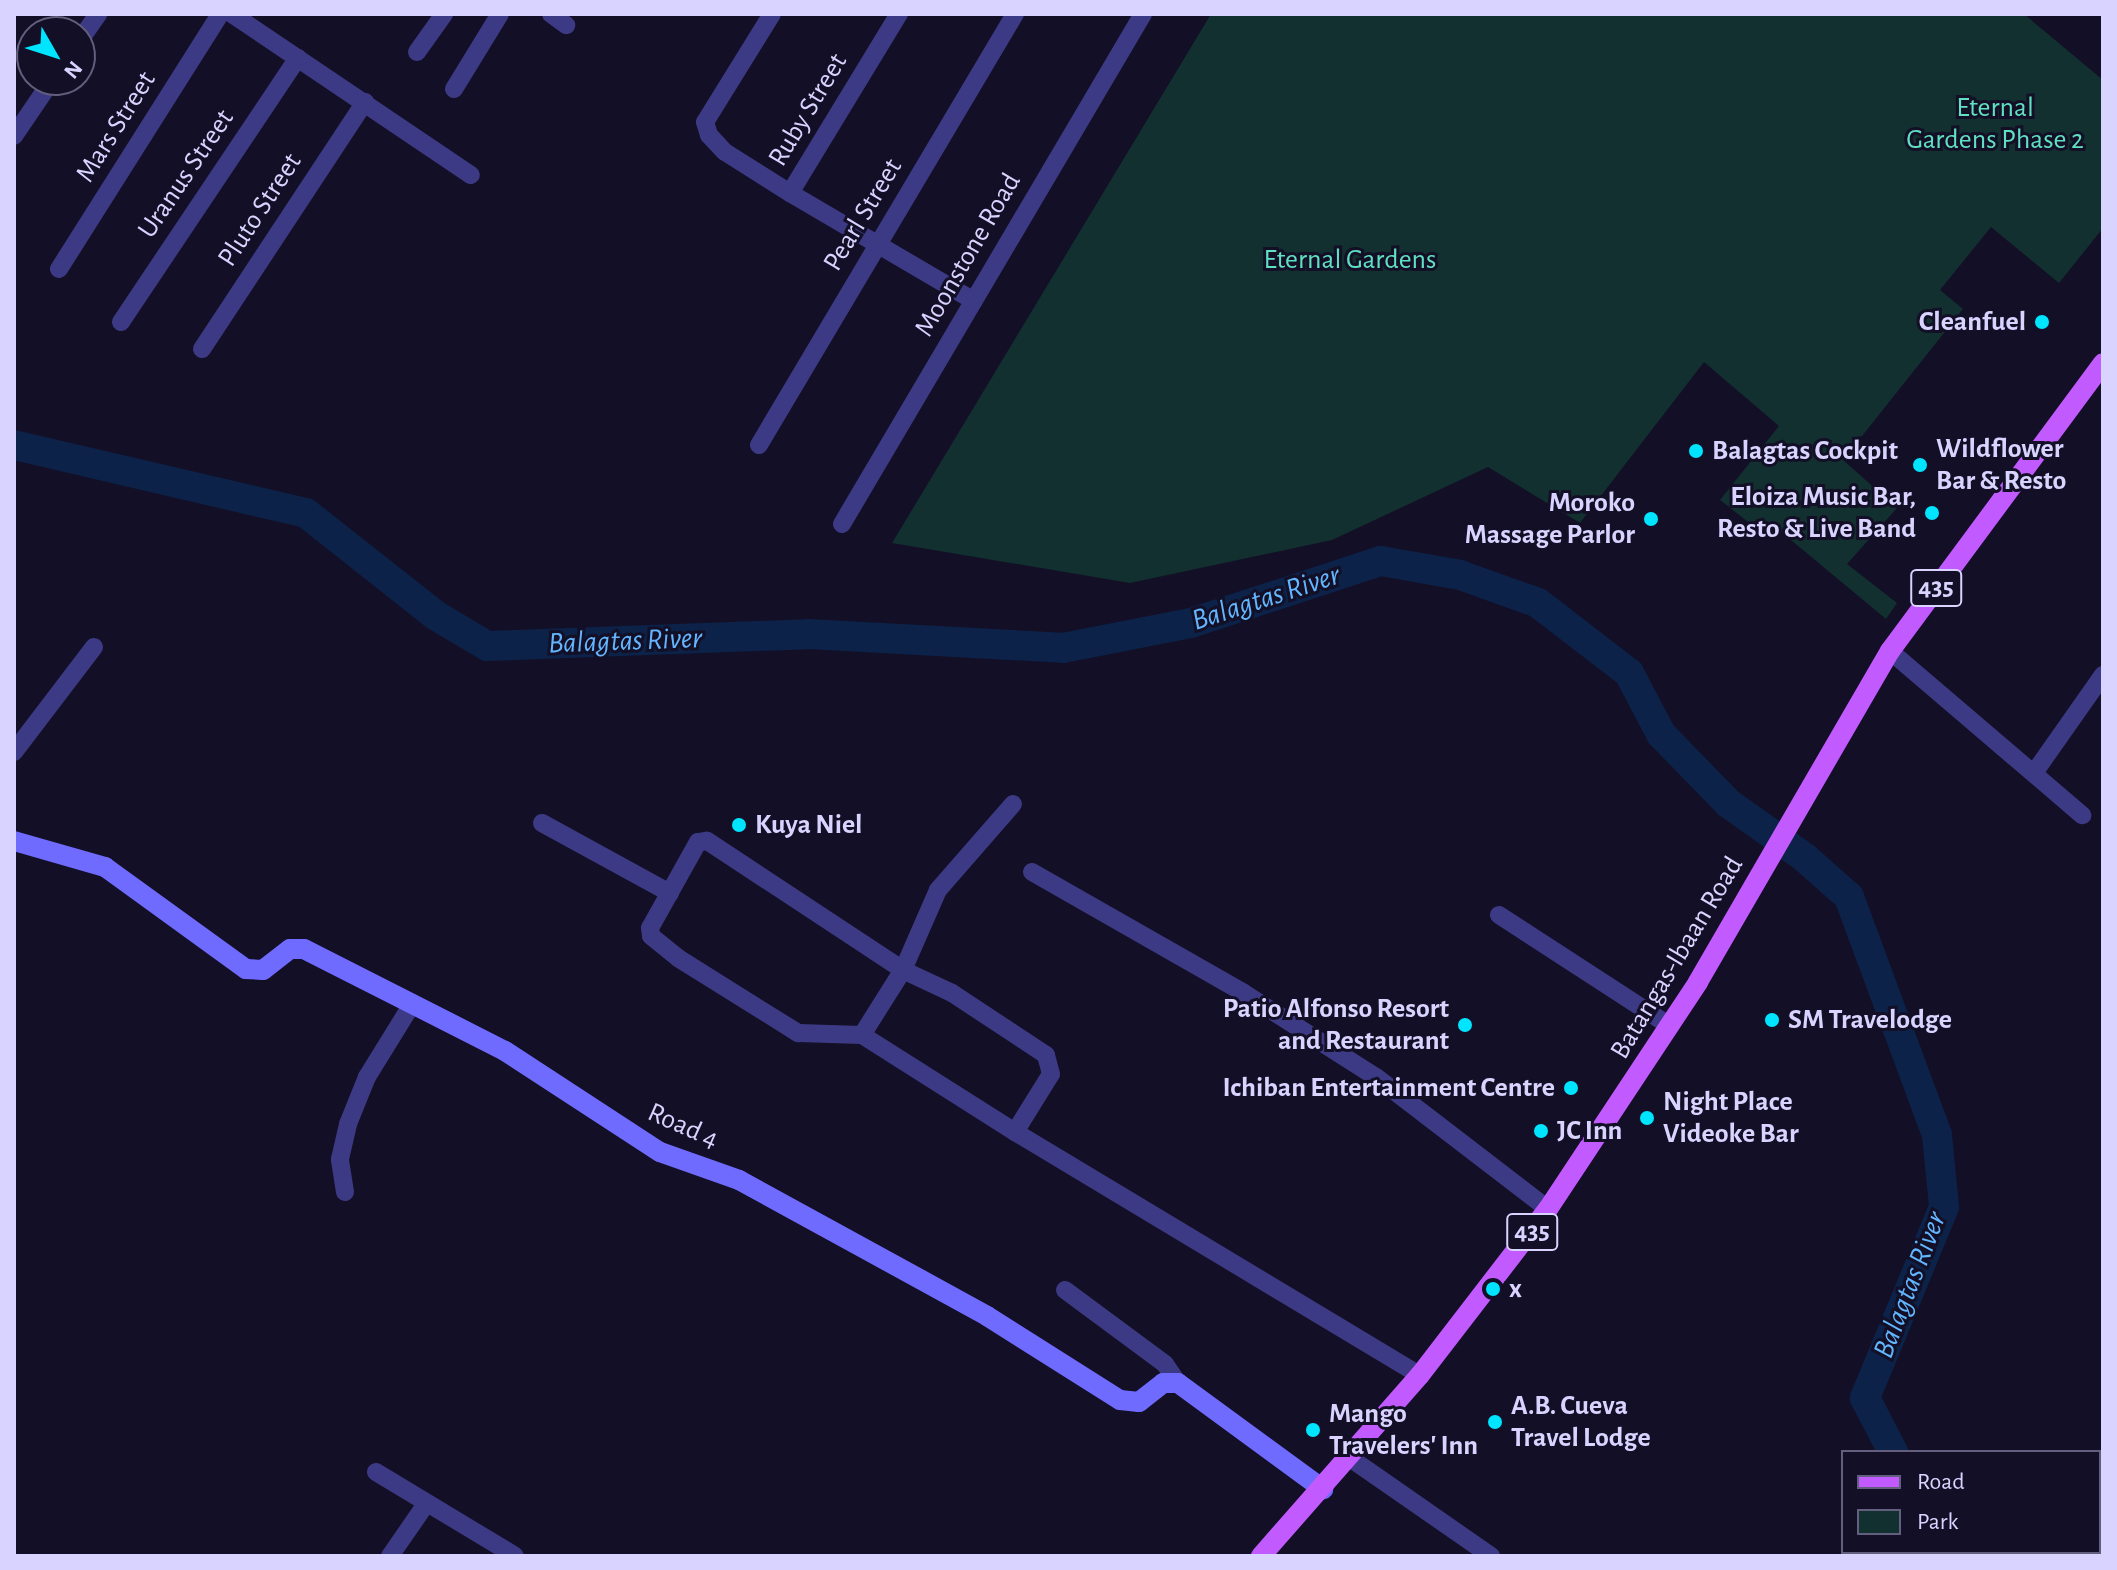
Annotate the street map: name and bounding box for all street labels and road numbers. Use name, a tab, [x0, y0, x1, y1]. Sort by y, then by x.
street label: Ruby Street	[761, 47, 855, 173]
street label: Mars Street	[69, 65, 163, 189]
street label: Uranus Street	[131, 103, 241, 245]
street label: Pluto Street	[211, 147, 309, 273]
street label: Pearl Street	[816, 153, 910, 277]
street label: Moonstone Road	[908, 167, 1028, 343]
road number: 435	[1910, 566, 1962, 610]
street label: Batangas-Ibaan Road	[1603, 851, 1751, 1065]
street label: Road 4	[642, 1096, 724, 1156]
road number: 435	[1506, 1210, 1558, 1254]

